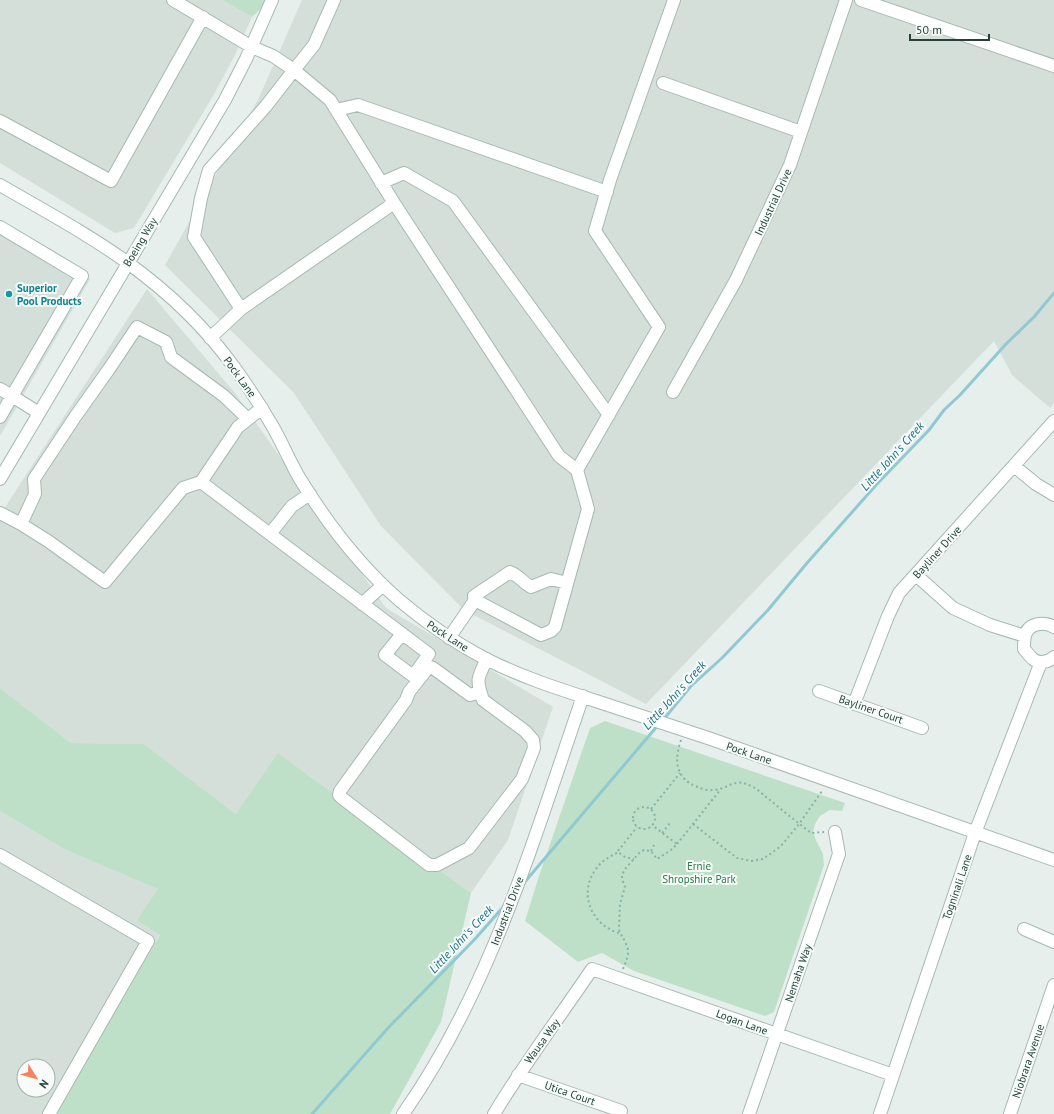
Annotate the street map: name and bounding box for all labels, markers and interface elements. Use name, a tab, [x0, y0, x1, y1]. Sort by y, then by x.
scale bar	[910, 16, 989, 42]
text: 50 m	[916, 22, 942, 37]
street label: Industrial Drive	[751, 166, 795, 238]
street label: Boeing Way	[120, 214, 161, 269]
place label: Superior Pool Products	[17, 281, 82, 308]
marker: Superior Pool Products	[4, 289, 14, 299]
street label: Pock Lane	[221, 354, 260, 400]
water label: Little John's Creek	[857, 418, 927, 494]
street label: Bayliner Drive	[910, 522, 965, 581]
street label: Pock Lane	[424, 617, 472, 655]
water label: Little John's Creek	[639, 657, 709, 733]
street label: Bayliner Court	[837, 691, 905, 727]
street label: Pock Lane	[724, 739, 774, 767]
street label: Togninali Lane	[939, 852, 975, 922]
park label: Ernie Shropshire Park	[662, 859, 736, 886]
street label: Industrial Drive	[487, 874, 527, 947]
water label: Little John's Creek	[426, 901, 497, 976]
street label: Nemaha Way	[781, 941, 815, 1004]
street label: Logan Lane	[714, 1006, 770, 1038]
street label: Wausa Way	[521, 1015, 563, 1066]
street label: Niobrara Avenue	[1009, 1022, 1047, 1100]
north arrow	[16, 1058, 56, 1098]
text: N	[36, 1077, 52, 1091]
street label: Utica Court	[543, 1078, 597, 1108]

